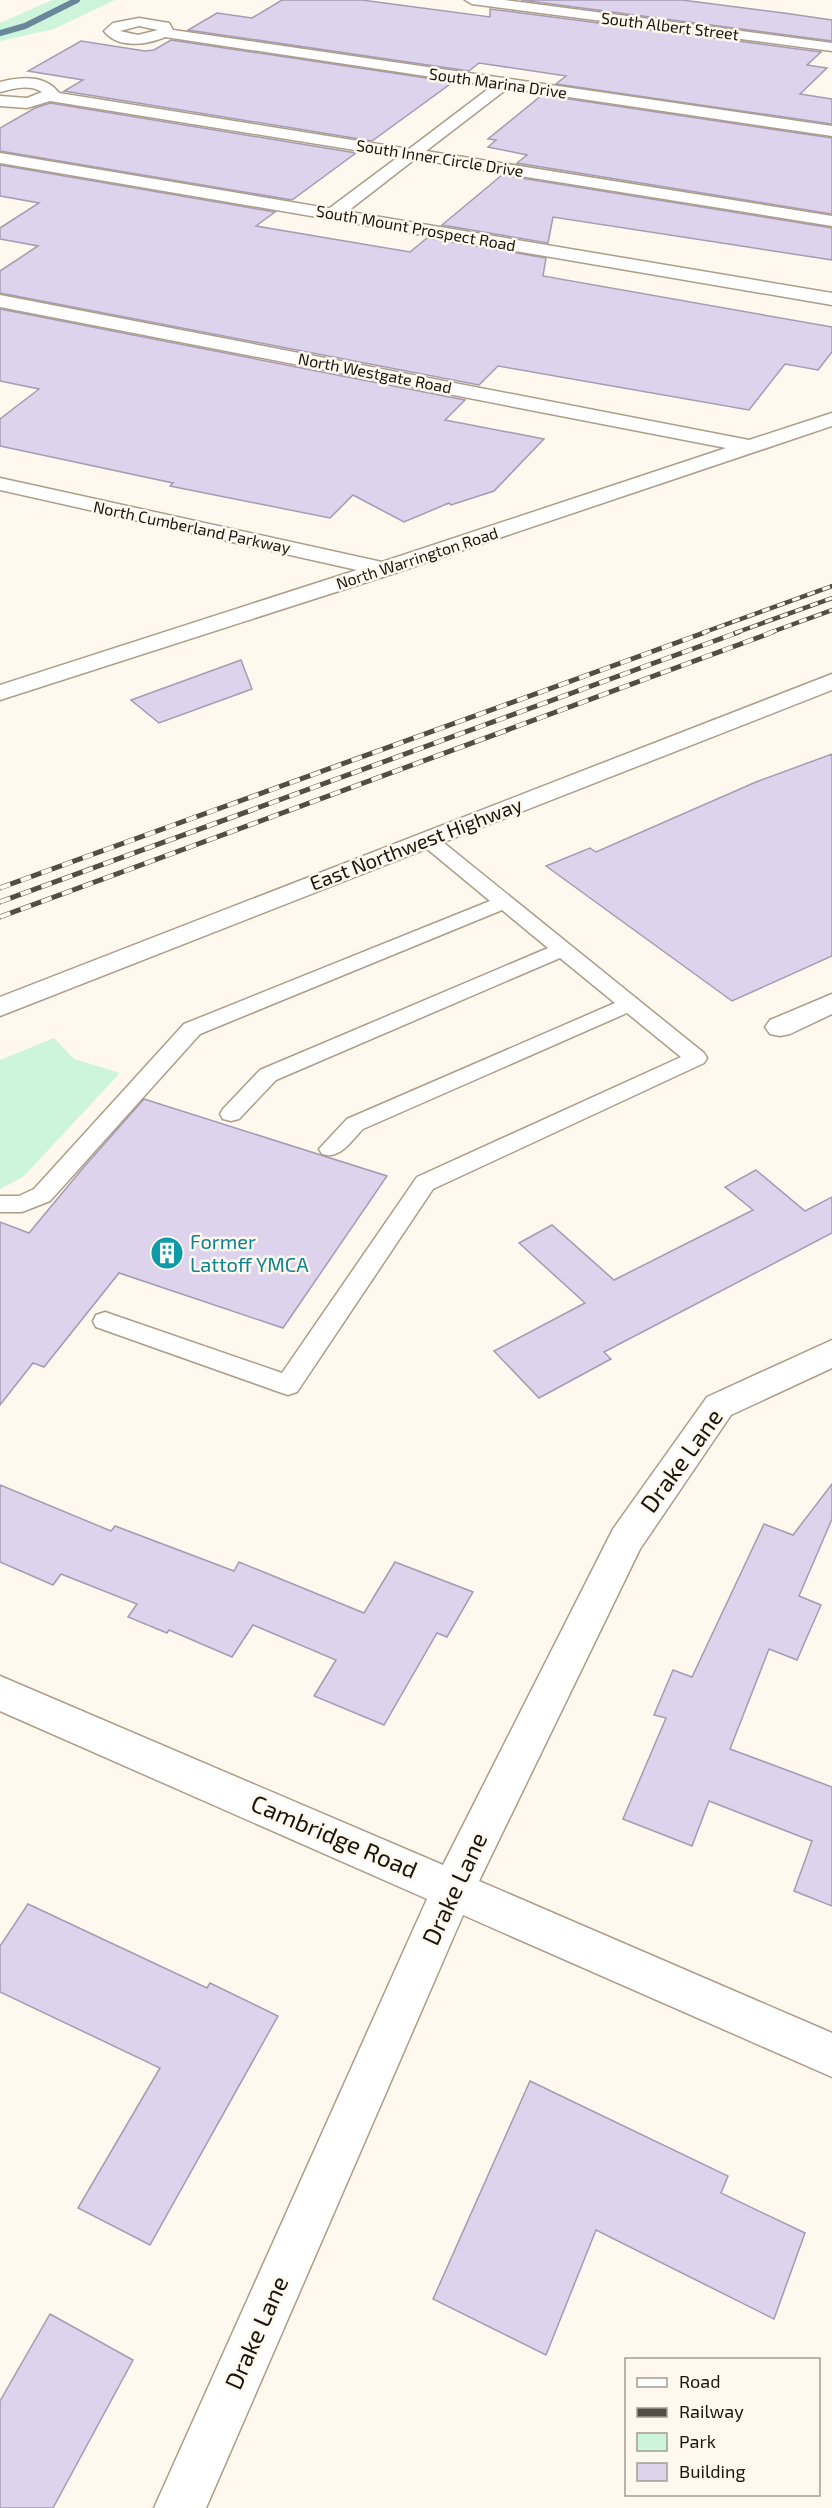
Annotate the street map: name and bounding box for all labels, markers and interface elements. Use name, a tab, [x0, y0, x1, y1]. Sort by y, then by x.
street label: South Albert Street	[600, 8, 740, 43]
street label: South Marina Drive	[428, 63, 568, 102]
street label: South Inner Circle Drive	[355, 135, 525, 180]
street label: South Mount Prospect Road	[315, 201, 517, 254]
street label: North Westgate Road	[297, 348, 453, 397]
street label: North Cumberland Parkway	[92, 496, 293, 557]
street label: North Warrington Road	[333, 522, 500, 593]
street label: East Northwest Highway	[306, 791, 526, 895]
place label: Former Lattoff YMCA	[190, 1229, 309, 1276]
building icon: Former Lattoff YMCA	[149, 1235, 185, 1271]
street label: Drake Lane	[633, 1403, 728, 1518]
street label: Cambridge Road	[247, 1788, 422, 1884]
street label: Drake Lane	[415, 1827, 492, 1949]
street label: Drake Lane	[218, 2271, 294, 2394]
legend	[625, 2358, 820, 2496]
text: Road	[679, 2370, 720, 2392]
text: Railway	[679, 2400, 744, 2422]
text: Park	[679, 2430, 716, 2452]
text: Building	[679, 2460, 746, 2482]

